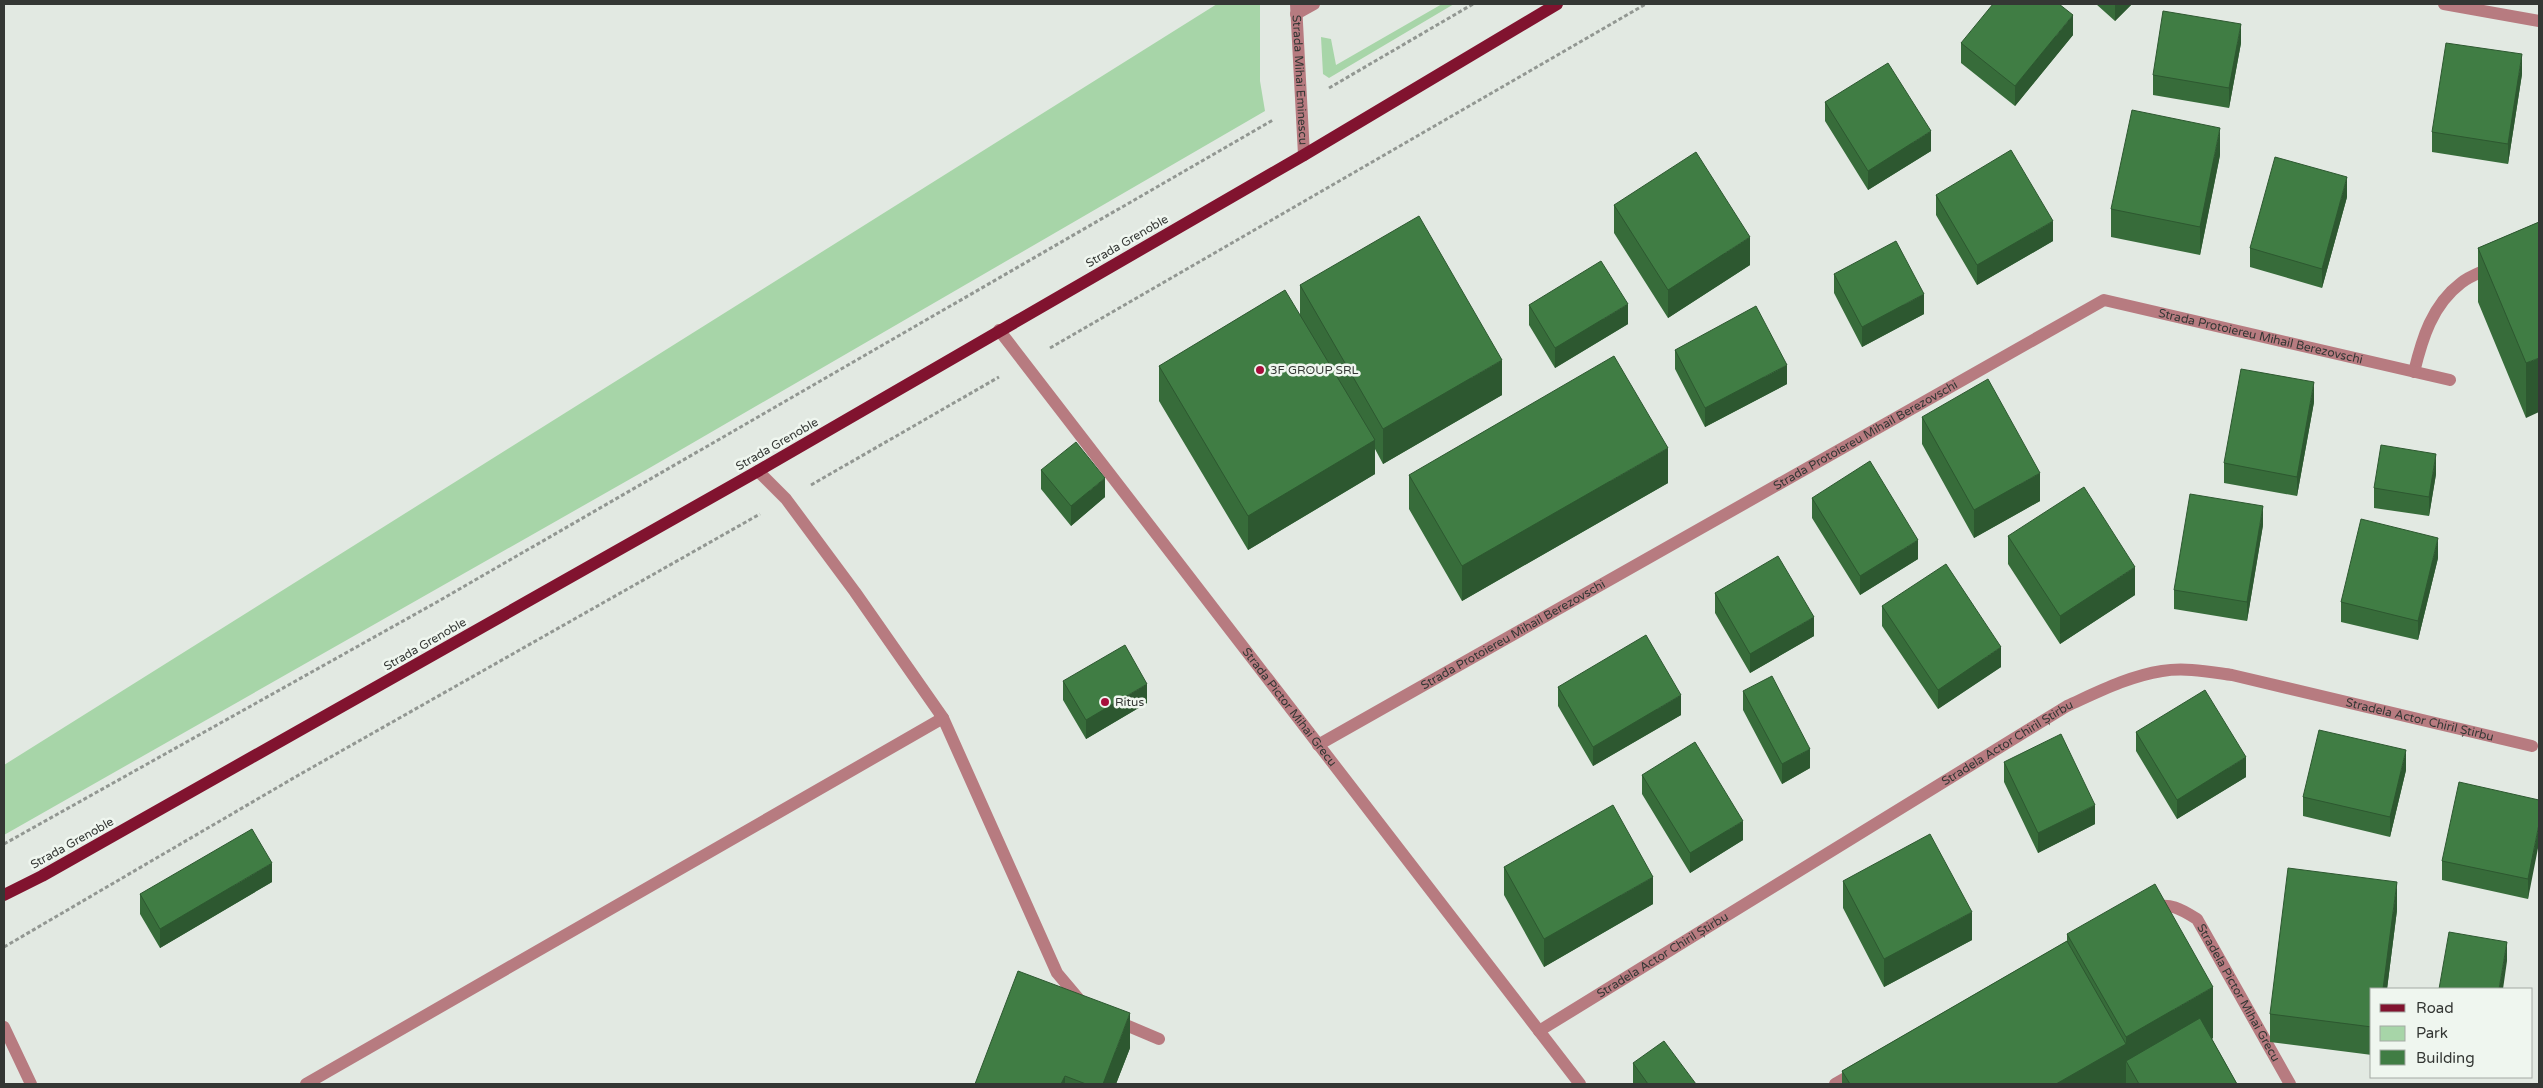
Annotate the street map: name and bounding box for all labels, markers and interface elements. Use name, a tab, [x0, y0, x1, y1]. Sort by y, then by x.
street label: Strada Mihai Eminescu	[1290, 14, 1310, 145]
street label: Strada Grenoble	[1083, 212, 1171, 270]
street label: Strada Protoiereu Mihail Berezovschi	[2157, 306, 2364, 367]
place label: 3F GROUP SRL	[1270, 363, 1359, 377]
marker: 3F GROUP SRL	[1254, 364, 1266, 376]
street label: Strada Protoiereu Mihail Berezovschi	[1771, 377, 1960, 493]
street label: Strada Grenoble	[733, 415, 821, 473]
street label: Strada Protoiereu Mihail Berezovschi	[1418, 577, 1608, 692]
street label: Strada Grenoble	[381, 615, 469, 673]
street label: Strada Pictor Mihai Grecu	[1239, 645, 1340, 769]
place label: Ritus	[1115, 695, 1144, 709]
street label: Stradela Actor Chiril Știrbu	[2344, 695, 2495, 744]
marker: Ritus	[1099, 696, 1111, 708]
street label: Stradela Actor Chiril Știrbu	[1939, 697, 2075, 788]
street label: Strada Grenoble	[28, 814, 116, 872]
street label: Stradela Actor Chiril Știrbu	[1594, 909, 1731, 1001]
street label: Stradela Pictor Mihai Grecu	[2194, 921, 2283, 1064]
legend	[2370, 988, 2533, 1078]
text: Road	[2416, 999, 2454, 1017]
text: Park	[2416, 1024, 2448, 1042]
text: Building	[2416, 1049, 2475, 1067]

